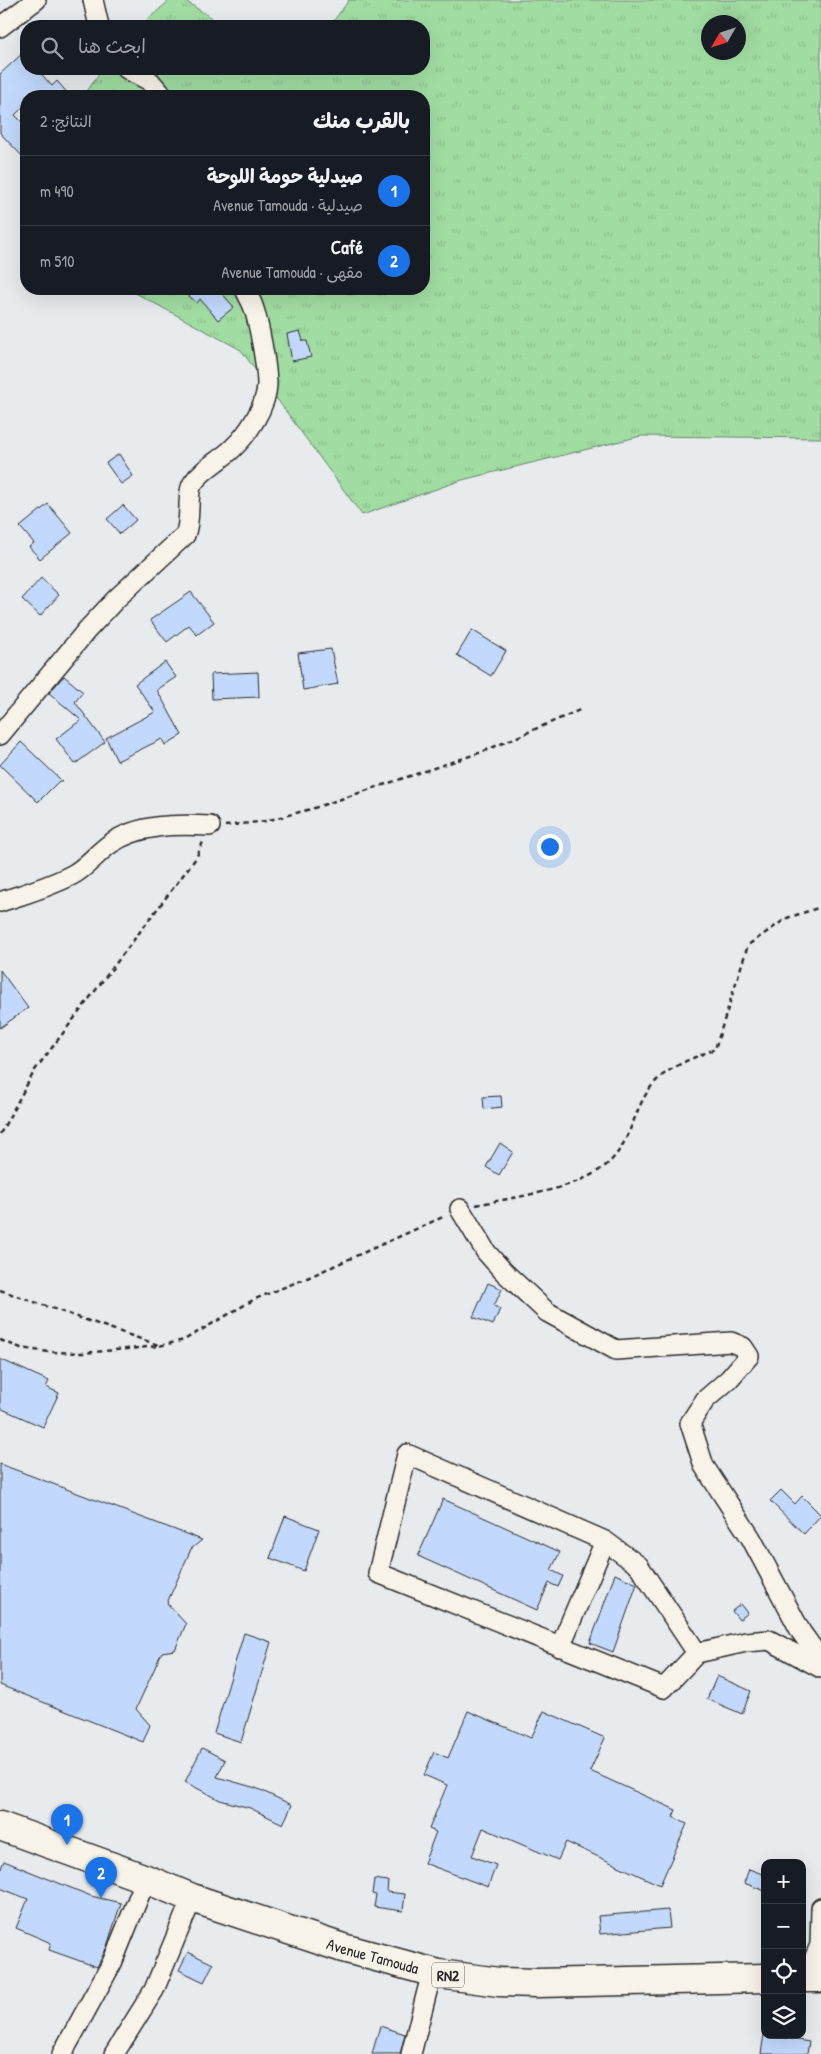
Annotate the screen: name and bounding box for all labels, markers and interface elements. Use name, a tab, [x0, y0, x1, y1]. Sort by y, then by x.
north arrow	[701, 15, 746, 60]
search box	[20, 20, 430, 75]
text: ابحث هنا	[78, 33, 146, 59]
icon: search	[38, 34, 66, 62]
text: بالقرب منك	[313, 106, 410, 135]
text: النتائج: 2	[40, 110, 92, 132]
text: صيدلية حومة اللوحة	[207, 163, 363, 189]
text: 490 m	[40, 180, 74, 202]
text: 1	[391, 180, 397, 202]
text: صيدلية · Avenue Tamouda	[213, 194, 363, 216]
text: Café	[331, 234, 363, 260]
text: 510 m	[40, 250, 74, 272]
text: 2	[390, 250, 398, 272]
text: مقهى · Avenue Tamouda	[222, 261, 363, 283]
your location	[537, 834, 563, 860]
pin: 1	[51, 1804, 83, 1845]
pin: 2	[85, 1857, 117, 1898]
map controls	[761, 1859, 806, 2039]
button: +	[761, 1859, 806, 1904]
button: −	[761, 1904, 806, 1949]
street label: Avenue Tamouda	[324, 1932, 421, 1979]
button: locate	[761, 1949, 806, 1994]
road number: RN2	[432, 1962, 464, 1988]
button: layers	[761, 1994, 806, 2039]

